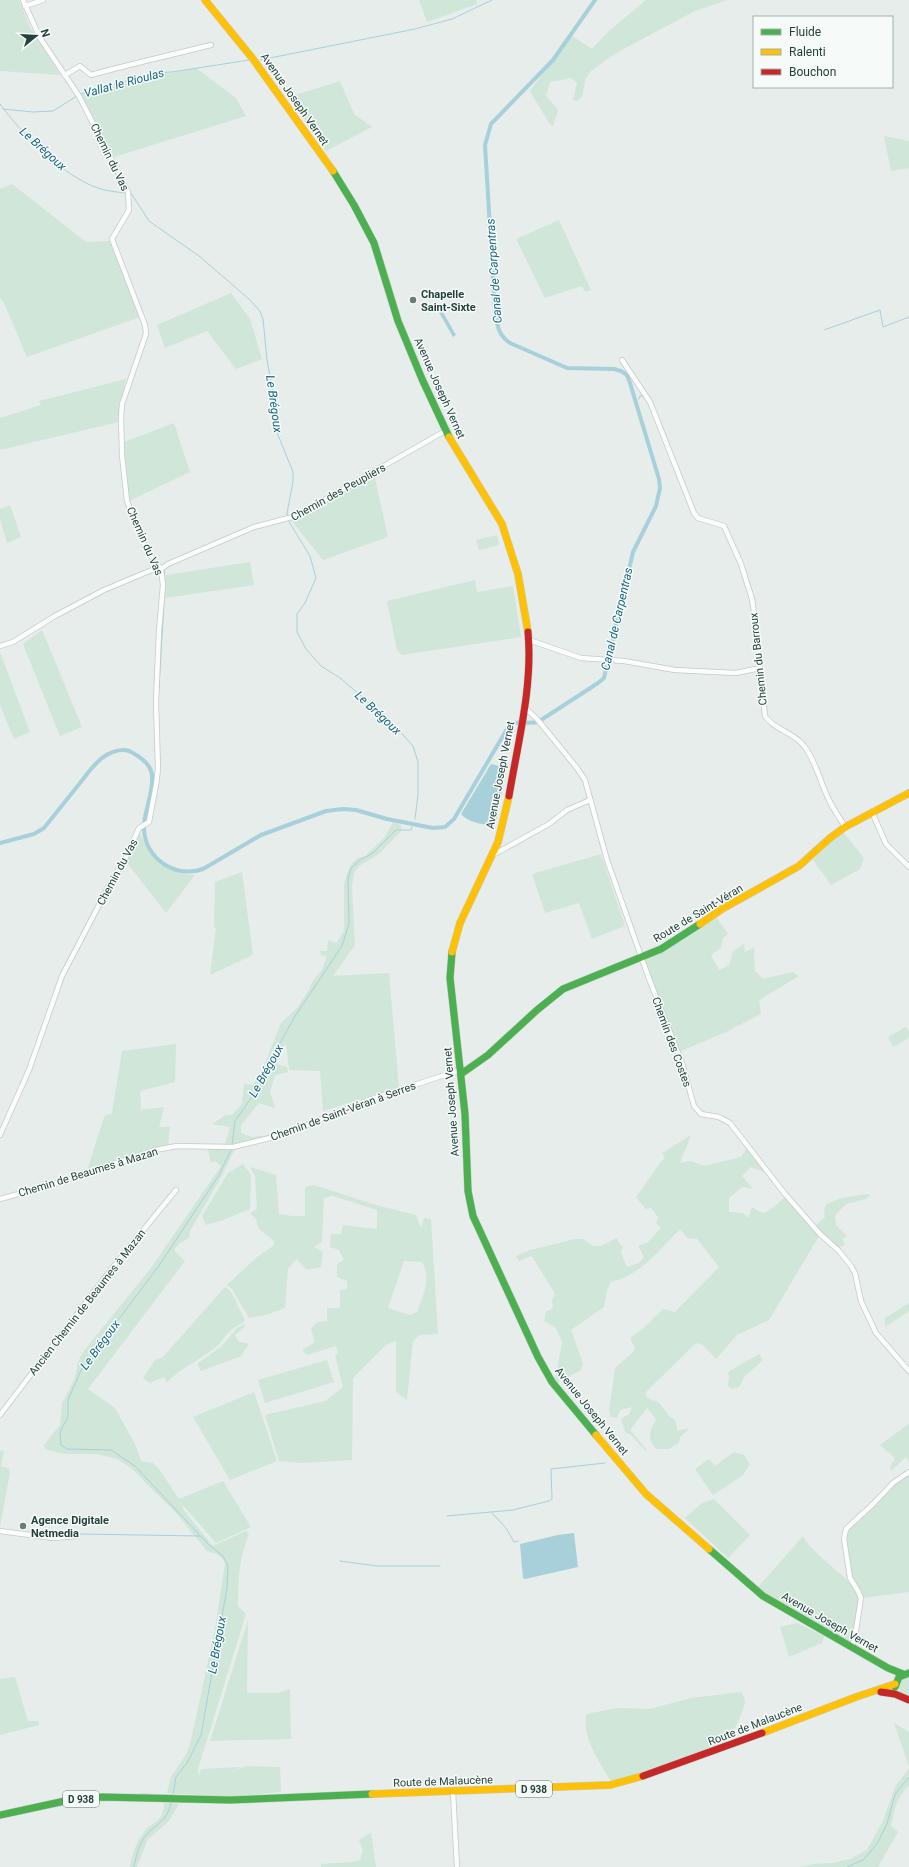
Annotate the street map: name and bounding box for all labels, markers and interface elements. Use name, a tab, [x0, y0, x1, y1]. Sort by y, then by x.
north arrow	[16, 16, 56, 56]
legend	[753, 16, 893, 88]
text: Fluide	[789, 25, 821, 39]
text: N	[38, 27, 52, 39]
text: Ralenti	[789, 45, 826, 59]
street label: Avenue Joseph Vernet	[258, 51, 332, 148]
text: Bouchon	[789, 65, 836, 79]
water label: Vallat le Rioulas	[82, 66, 166, 100]
street label: Chemin du Vas	[88, 121, 132, 193]
water label: Le Brégoux	[17, 124, 69, 174]
water label: Canal de Carpentras	[483, 218, 505, 324]
place label: Chapelle Saint-Sixte	[421, 288, 476, 314]
marker: Chapelle Saint-Sixte	[408, 295, 418, 305]
street label: Avenue Joseph Vernet	[411, 336, 468, 441]
water label: Le Brégoux	[263, 374, 285, 434]
street label: Chemin des Peupliers	[289, 461, 388, 524]
street label: Chemin du Vas	[124, 505, 166, 578]
water label: Canal de Carpentras	[598, 566, 636, 672]
street label: Chemin du Barroux	[747, 611, 770, 706]
water label: Le Brégoux	[352, 688, 404, 738]
street label: Avenue Joseph Vernet	[484, 720, 517, 830]
street label: Chemin du Vas	[94, 836, 141, 908]
street label: Route de Saint-Véran	[651, 882, 745, 945]
street label: Chemin des Costes	[649, 995, 694, 1089]
water label: Le Brégoux	[246, 1042, 286, 1100]
street label: Avenue Joseph Vernet	[441, 1047, 462, 1157]
street label: Chemin de Saint-Véran à Serres	[269, 1079, 418, 1144]
street label: Chemin de Beaumes à Mazan	[17, 1145, 160, 1200]
street label: Ancien Chemin de Beaumes à Mazan	[26, 1227, 148, 1378]
water label: Le Brégoux	[77, 1317, 123, 1373]
street label: Avenue Joseph Vernet	[552, 1365, 631, 1458]
place label: Agence Digitale Netmedia	[31, 1514, 109, 1540]
marker: Agence Digitale Netmedia	[18, 1521, 28, 1531]
street label: Avenue Joseph Vernet	[779, 1589, 881, 1656]
water label: Le Brégoux	[205, 1615, 229, 1675]
street label: Route de Malaucène	[706, 1700, 804, 1748]
street label: Route de Malaucène	[393, 1773, 493, 1790]
road number: D 938	[516, 1781, 552, 1797]
road number: D 938	[63, 1791, 99, 1807]

